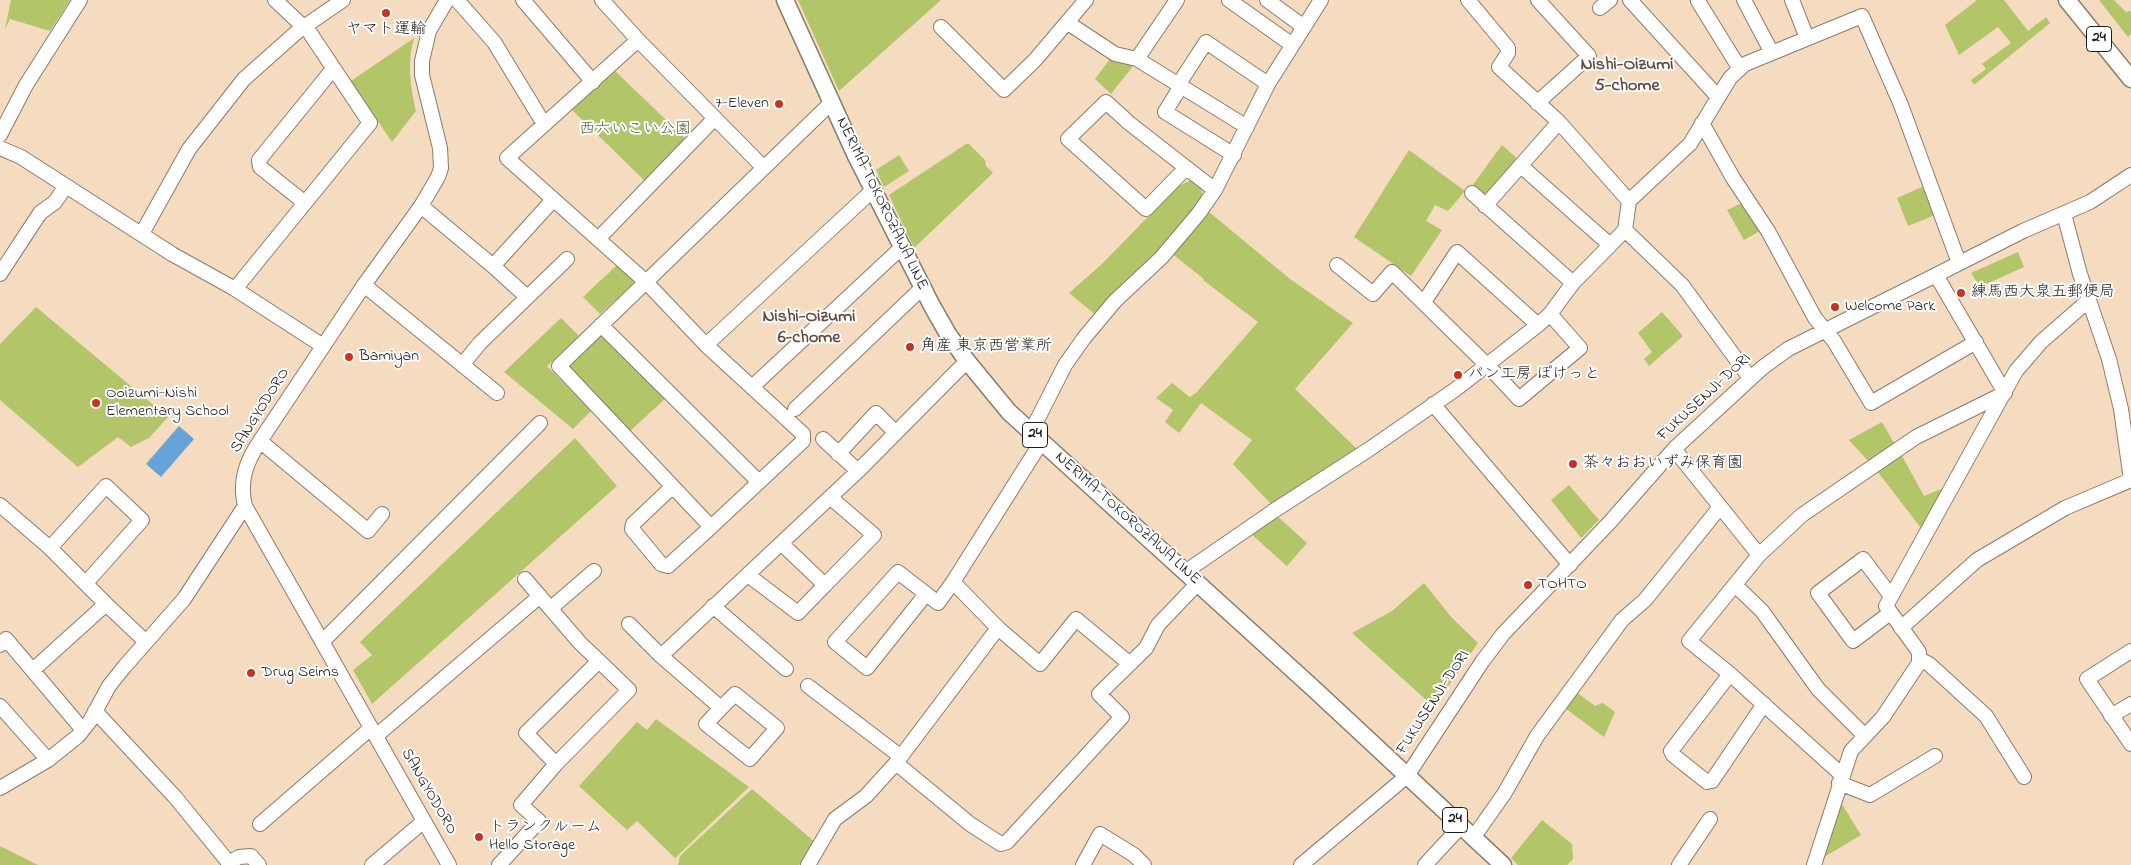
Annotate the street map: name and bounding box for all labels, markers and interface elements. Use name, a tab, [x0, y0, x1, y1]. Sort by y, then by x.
marker: ヤマト運輸	[380, 7, 392, 19]
place label: ヤマト運輸	[346, 20, 426, 40]
road number: 24	[2086, 26, 2112, 52]
district label: Nishi-Oizumi 5-chome	[1580, 55, 1674, 98]
place label: 7-Eleven	[715, 94, 769, 114]
marker: 7-Eleven	[773, 98, 785, 110]
street label: NERIMA-TOKOROZAWA LINE	[831, 115, 931, 293]
park label: 西六いこい公園	[579, 120, 691, 140]
place label: 練馬西大泉五郵便局	[1971, 283, 2115, 303]
marker: 練馬西大泉五郵便局	[1955, 287, 1967, 299]
place label: Welcome Park	[1845, 297, 1935, 317]
marker: Welcome Park	[1829, 301, 1841, 313]
district label: Nishi-Oizumi 6-chome	[762, 307, 856, 350]
place label: 角産 東京西営業所	[920, 337, 1052, 357]
marker: 角産 東京西営業所	[904, 341, 916, 353]
place label: Bamiyan	[359, 347, 419, 367]
street label: FUKUSENJI-DORI	[1654, 350, 1756, 446]
marker: Bamiyan	[343, 351, 355, 363]
street label: SANGYODORO	[227, 365, 295, 457]
place label: パン工房 ぽけっと	[1468, 365, 1600, 385]
marker: パン工房 ぽけっと	[1452, 369, 1464, 381]
place label: Ooizumi-Nishi Elementary School	[106, 384, 229, 422]
marker: Ooizumi-Nishi Elementary School	[90, 397, 102, 409]
road number: 24	[1022, 422, 1048, 448]
street label: NERIMA-TOKOROZAWA LINE	[1050, 448, 1204, 590]
place label: 茶々おおいずみ保育園	[1583, 454, 1743, 474]
marker: 茶々おおいずみ保育園	[1567, 458, 1579, 470]
place label: TOHTO	[1538, 575, 1587, 595]
marker: TOHTO	[1522, 579, 1534, 591]
street label: FUKUSENJI-DORI	[1393, 647, 1475, 759]
place label: Drug Seims	[261, 663, 339, 683]
marker: Drug Seims	[245, 667, 257, 679]
street label: SANGYODORO	[396, 746, 460, 838]
road number: 24	[1442, 808, 1468, 832]
place label: トランクルーム Hello Storage	[489, 818, 602, 856]
marker: トランクルーム Hello Storage	[473, 831, 485, 843]

